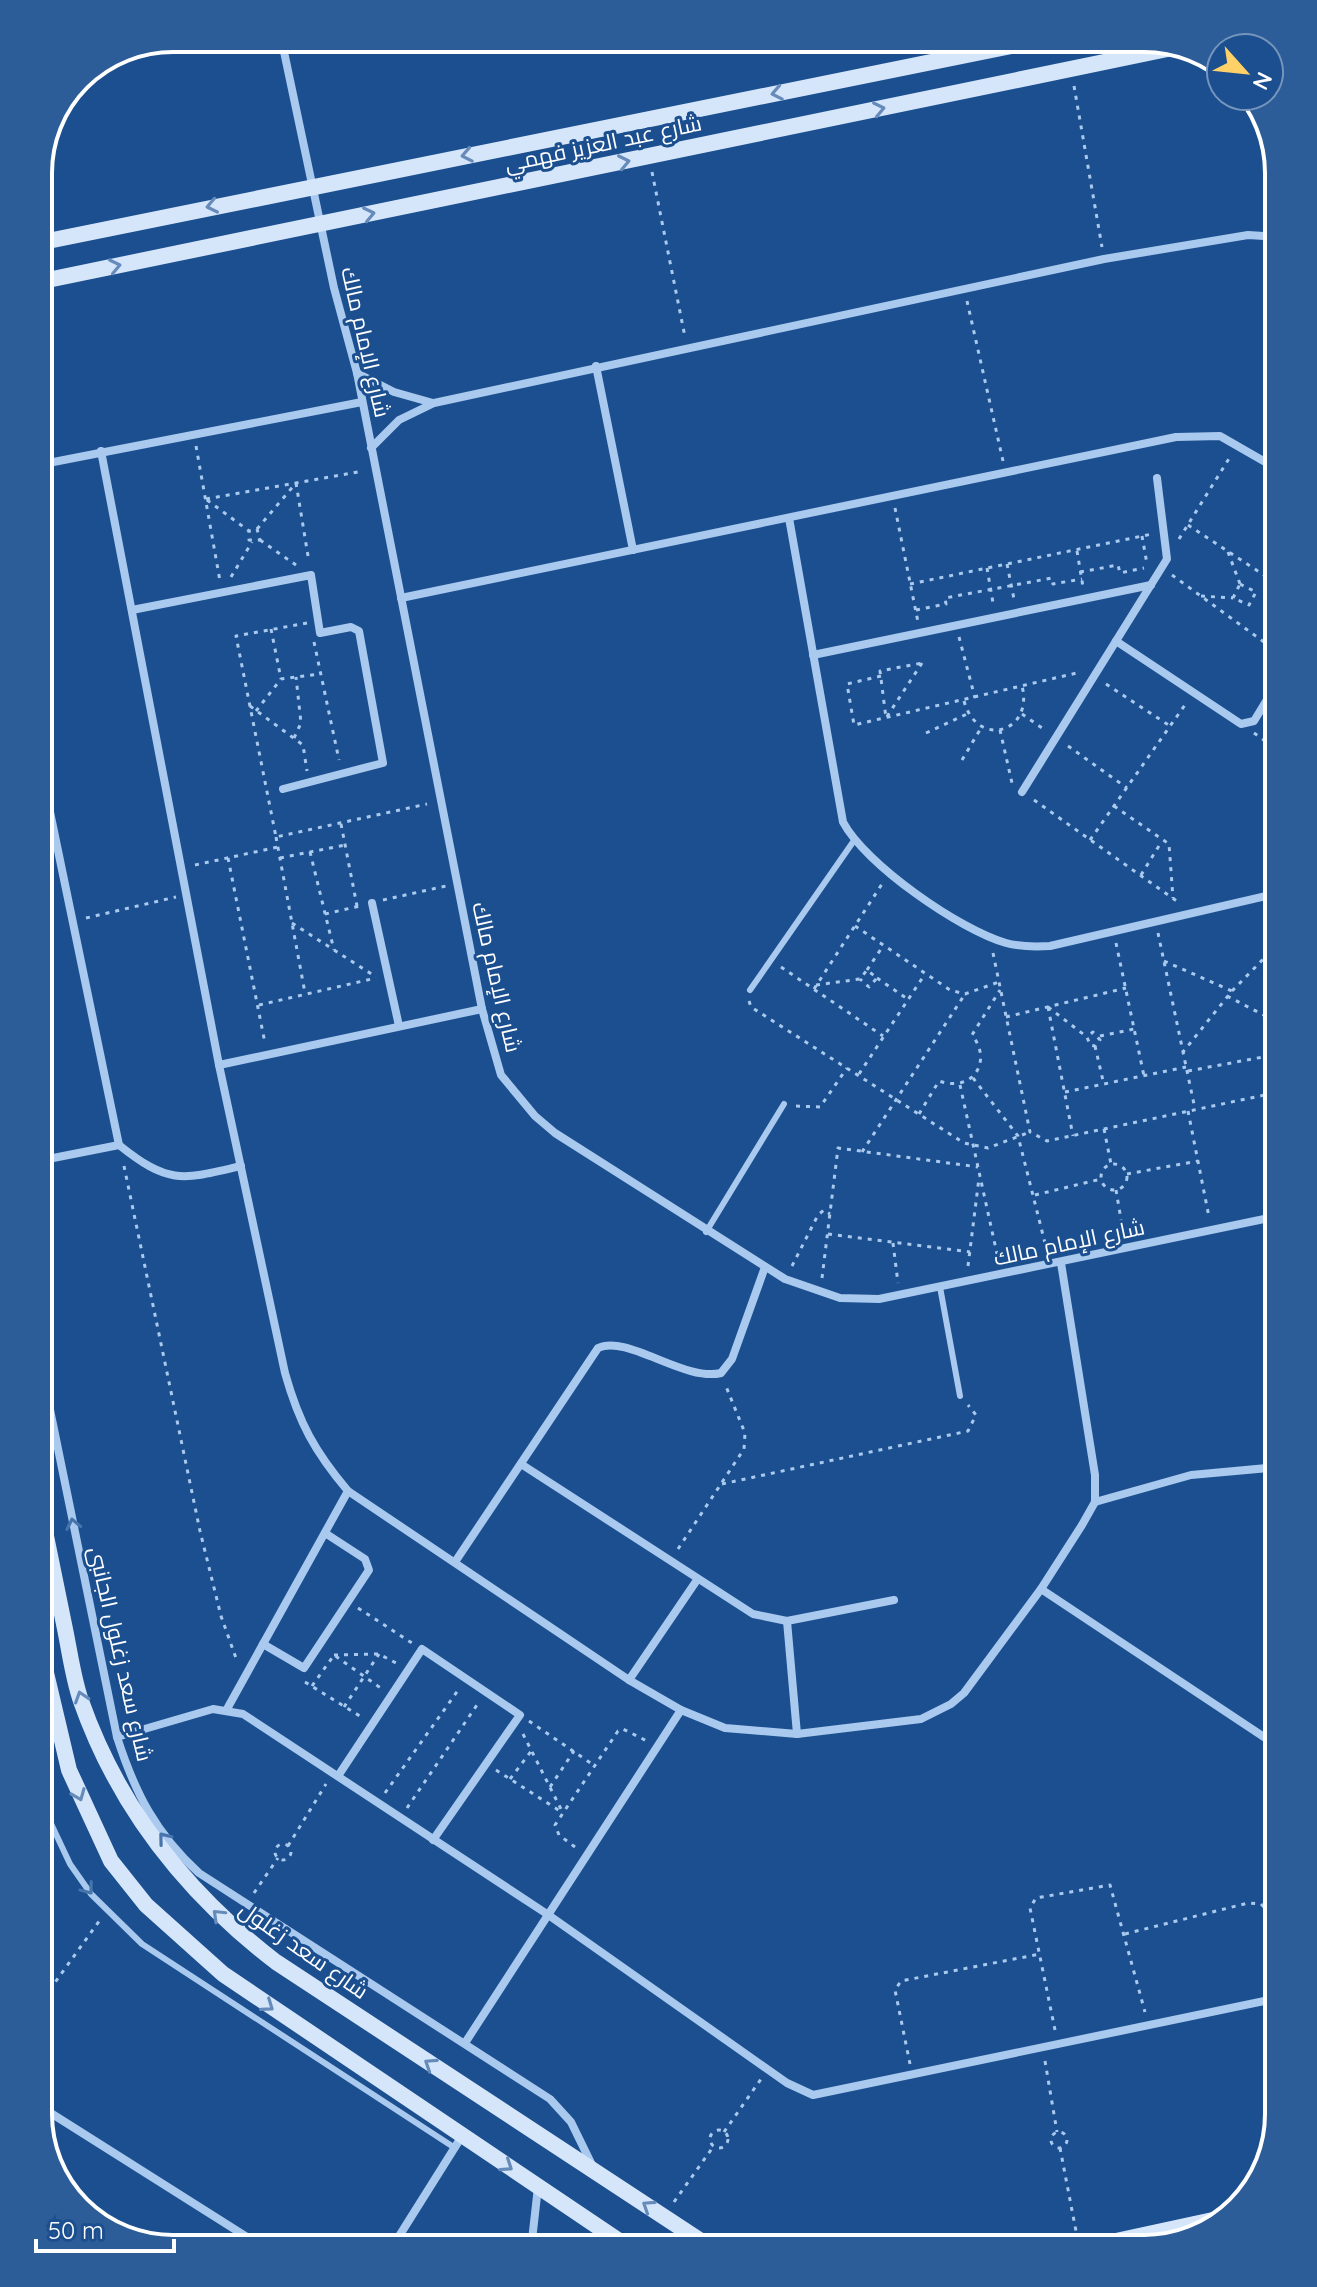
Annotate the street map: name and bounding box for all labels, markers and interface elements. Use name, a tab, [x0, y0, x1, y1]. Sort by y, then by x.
north arrow	[1205, 32, 1285, 112]
text: N	[1247, 68, 1279, 95]
one-way arrow	[770, 84, 784, 101]
one-way arrow	[872, 102, 886, 119]
street label: شارع عبد العزيز فهمي	[502, 108, 705, 181]
one-way arrow	[460, 145, 474, 162]
one-way arrow	[617, 154, 631, 171]
one-way arrow	[206, 197, 219, 214]
one-way arrow	[362, 206, 376, 223]
one-way arrow	[107, 258, 121, 275]
street label: شارع الإمام مالك	[333, 264, 397, 421]
street label: شارع الإمام مالك	[464, 899, 528, 1056]
street label: شارع الإمام مالك	[991, 1212, 1148, 1274]
one-way arrow	[66, 1517, 83, 1530]
street label: شارع سعد زغلول الجانبى	[82, 1544, 159, 1764]
one-way arrow	[74, 1691, 90, 1704]
one-way arrow	[70, 1787, 86, 1801]
one-way arrow	[159, 1832, 174, 1847]
one-way arrow	[78, 1880, 93, 1894]
street label: شارع سعد زغلول	[233, 1895, 374, 2006]
one-way arrow	[213, 1910, 227, 1924]
one-way arrow	[259, 1996, 273, 2011]
one-way arrow	[425, 2058, 439, 2073]
one-way arrow	[498, 2156, 513, 2171]
one-way arrow	[642, 2201, 656, 2216]
scale bar	[36, 2203, 174, 2253]
text: 50 m	[48, 2215, 104, 2245]

